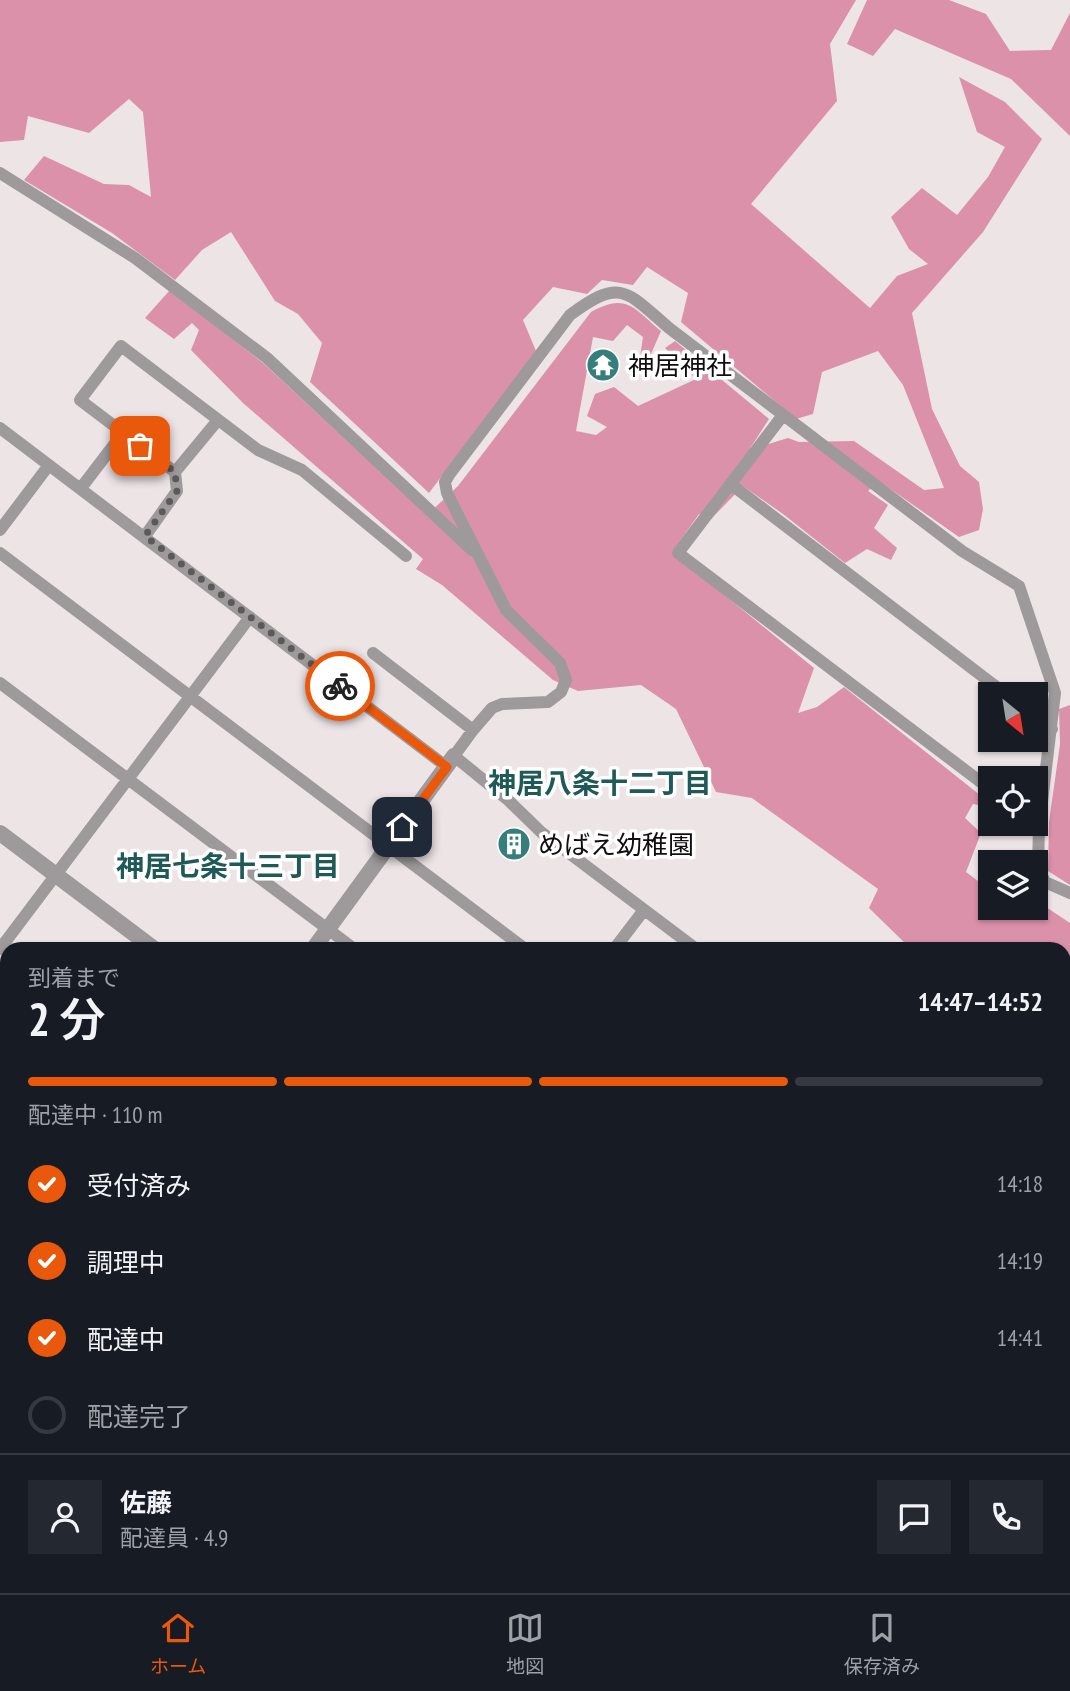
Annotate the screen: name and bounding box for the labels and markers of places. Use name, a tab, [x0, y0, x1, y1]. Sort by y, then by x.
temple icon: 神居神社	[584, 346, 622, 384]
place label: 神居神社	[628, 349, 732, 382]
pin	[110, 416, 170, 476]
pin	[372, 797, 432, 857]
building icon: めばえ幼稚園	[495, 825, 533, 863]
place label: めばえ幼稚園	[538, 828, 694, 861]

